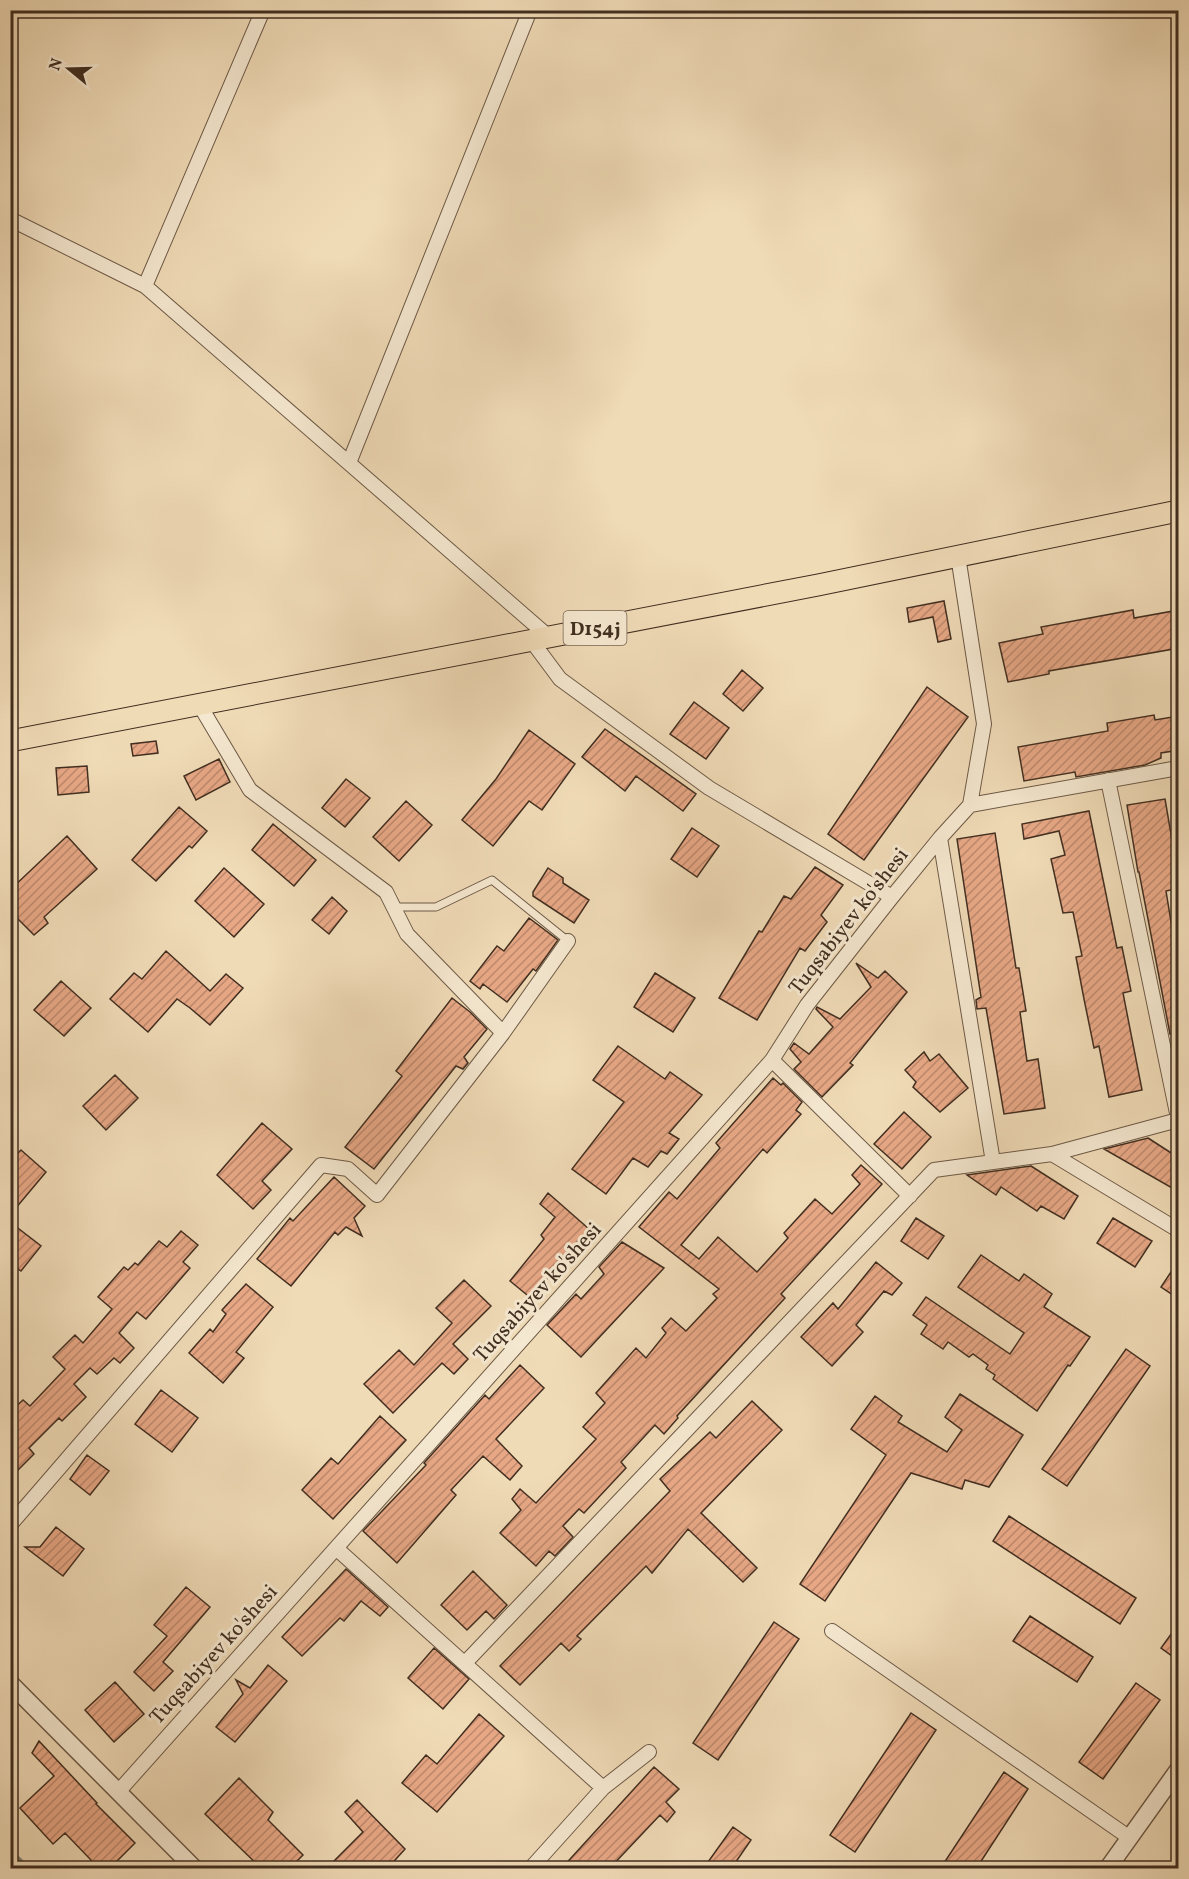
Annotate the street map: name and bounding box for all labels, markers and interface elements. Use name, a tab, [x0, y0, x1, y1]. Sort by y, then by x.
north arrow	[39, 39, 99, 99]
text: N	[44, 55, 69, 74]
road number: D154j	[564, 611, 626, 645]
street label: Tuqsabiyev ko'shesi	[782, 842, 916, 1002]
street label: Tuqsabiyev ko'shesi	[467, 1217, 609, 1369]
street label: Tuqsabiyev ko'shesi	[143, 1579, 285, 1731]

